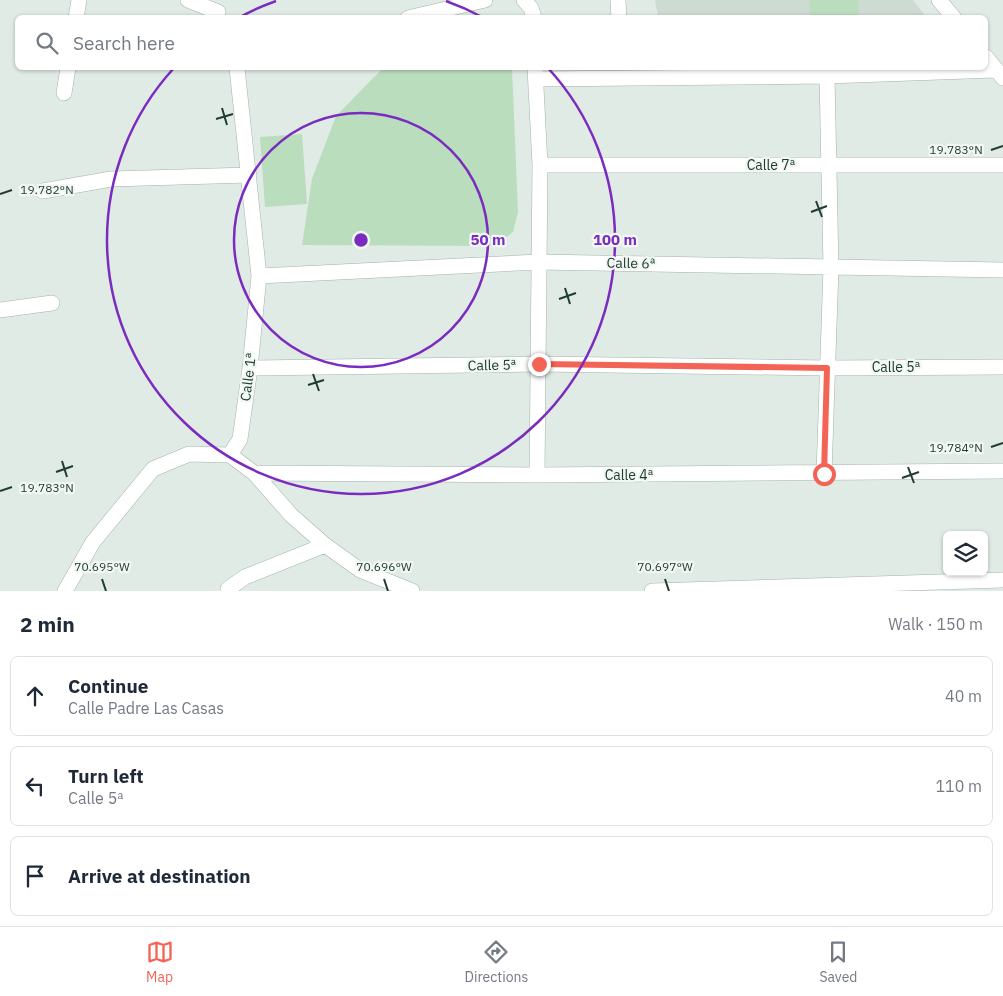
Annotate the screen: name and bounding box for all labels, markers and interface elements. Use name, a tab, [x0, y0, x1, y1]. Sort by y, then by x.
search box	[15, 15, 988, 70]
icon: search	[33, 29, 61, 57]
text: Search here	[73, 31, 175, 55]
text: 19.783°N	[929, 142, 983, 157]
street label: Calle 7ª	[747, 156, 796, 174]
text: 19.782°N	[20, 182, 74, 197]
text: 50 m	[471, 230, 505, 249]
text: 100 m	[593, 230, 637, 249]
centre of rings	[352, 231, 370, 249]
street label: Calle 6ª	[606, 254, 656, 272]
street label: Calle 1ª	[236, 351, 260, 402]
route end	[528, 353, 551, 376]
street label: Calle 5ª	[467, 356, 517, 374]
street label: Calle 5ª	[872, 358, 921, 376]
text: 19.784°N	[929, 440, 983, 455]
route start	[813, 463, 836, 486]
street label: Calle 4ª	[605, 466, 654, 484]
text: 19.783°N	[20, 480, 74, 495]
map controls	[943, 531, 988, 576]
button: layers	[943, 531, 988, 576]
text: 70.695°W	[74, 559, 130, 574]
text: 70.696°W	[356, 559, 412, 574]
text: 70.697°W	[637, 559, 693, 574]
text: 2 min	[20, 610, 75, 638]
text: Walk · 150 m	[888, 614, 983, 634]
text: Continue	[68, 674, 148, 698]
icon: ahead	[21, 682, 49, 710]
text: 40 m	[945, 686, 982, 706]
text: Calle Padre Las Casas	[68, 698, 224, 718]
text: Turn left	[68, 764, 144, 788]
icon: left	[21, 772, 49, 800]
text: 110 m	[935, 776, 982, 796]
text: Calle 5ª	[68, 788, 124, 808]
icon: arrive	[21, 862, 49, 890]
text: Arrive at destination	[68, 864, 251, 888]
tab: Map	[146, 938, 174, 986]
tab: Directions	[465, 938, 528, 986]
tab: Saved	[819, 938, 857, 986]

